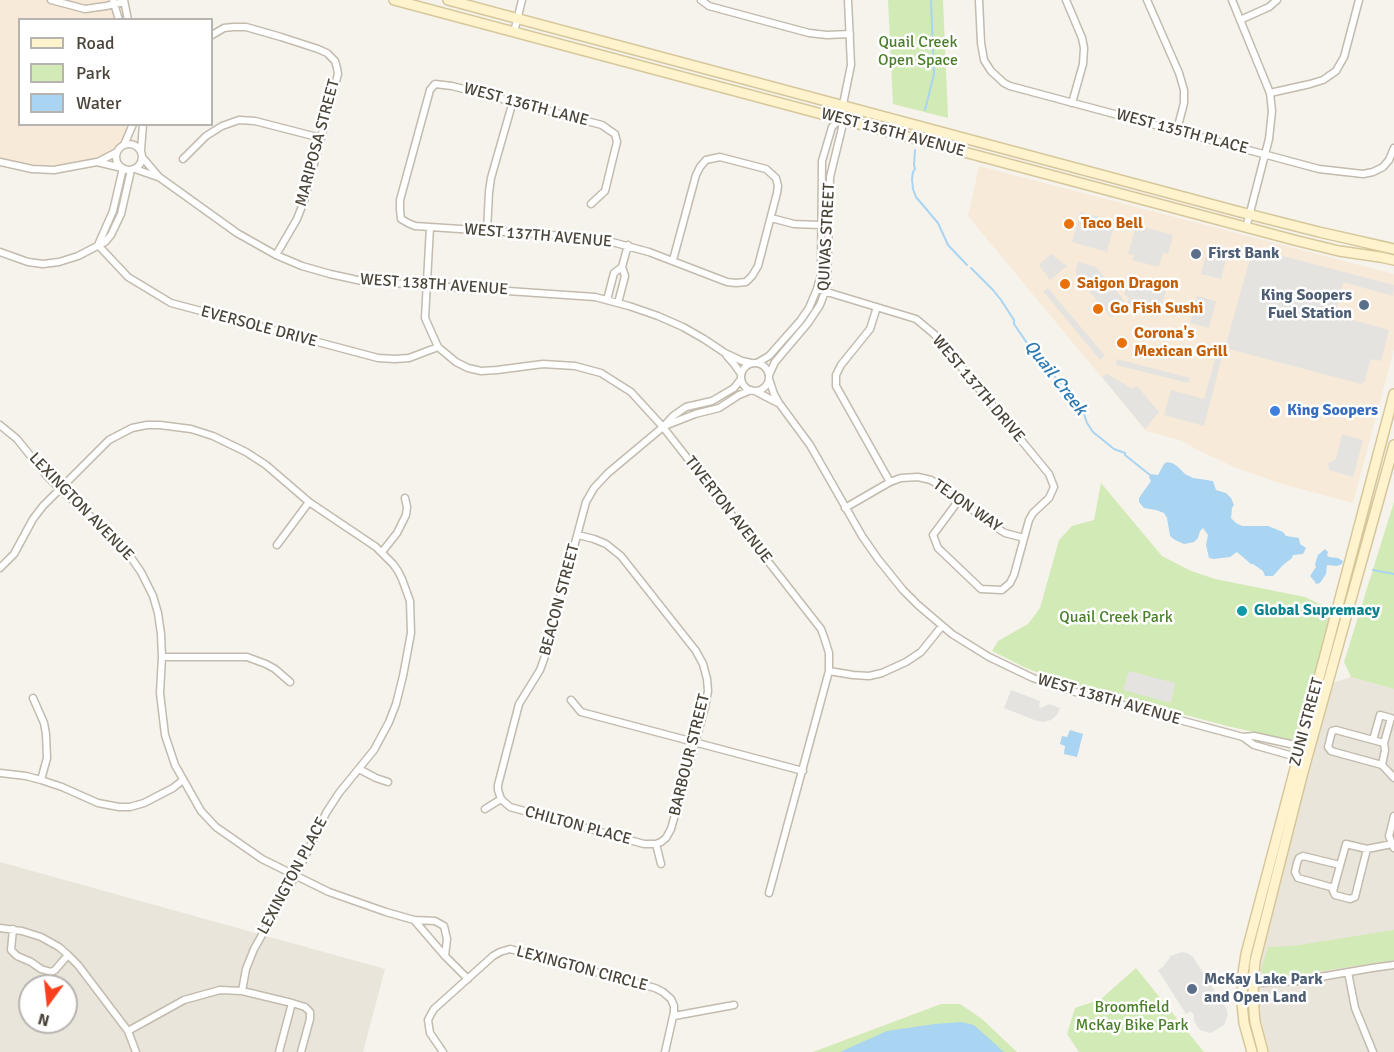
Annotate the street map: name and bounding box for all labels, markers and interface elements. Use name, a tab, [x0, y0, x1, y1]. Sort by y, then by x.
legend	[18, 18, 213, 126]
text: Road	[76, 32, 115, 54]
park label: Quail Creek Open Space	[878, 33, 958, 71]
text: Park	[76, 62, 111, 84]
street label: MARIPOSA STREET	[292, 77, 344, 209]
street label: WEST 136TH LANE	[461, 79, 591, 131]
text: Water	[76, 92, 121, 114]
street label: WEST 136TH AVENUE	[819, 105, 967, 161]
street label: WEST 135TH PLACE	[1114, 105, 1250, 159]
street label: QUIVAS STREET	[815, 182, 839, 292]
place label: Taco Bell	[1081, 214, 1143, 234]
marker: Taco Bell	[1062, 217, 1076, 231]
street label: WEST 137TH AVENUE	[463, 220, 613, 252]
place label: First Bank	[1208, 244, 1279, 264]
marker: First Bank	[1189, 247, 1203, 261]
street label: WEST 138TH AVENUE	[359, 270, 509, 300]
place label: Saigon Dragon	[1077, 274, 1179, 294]
marker: Saigon Dragon	[1058, 277, 1072, 291]
place label: King Soopers Fuel Station	[1261, 286, 1352, 324]
marker: King Soopers Fuel Station	[1357, 298, 1371, 312]
place label: Go Fish Sushi	[1110, 299, 1203, 319]
street label: EVERSOLE DRIVE	[199, 302, 319, 352]
marker: Go Fish Sushi	[1091, 302, 1105, 316]
place label: Corona's Mexican Grill	[1134, 324, 1228, 362]
street label: WEST 137TH DRIVE	[928, 332, 1028, 446]
water label: Quail Creek	[1019, 336, 1091, 420]
marker: Corona's Mexican Grill	[1115, 336, 1129, 350]
place label: King Soopers	[1287, 401, 1378, 421]
marker: King Soopers	[1268, 404, 1282, 418]
street label: LEXINGTON AVENUE	[25, 449, 137, 565]
street label: TIVERTON AVENUE	[680, 453, 776, 567]
street label: TEJON WAY	[929, 475, 1005, 537]
street label: BEACON STREET	[536, 542, 584, 658]
place label: Global Supremacy	[1254, 601, 1380, 621]
marker: Global Supremacy	[1235, 604, 1249, 618]
park label: Quail Creek Park	[1059, 608, 1173, 628]
street label: WEST 138TH AVENUE	[1035, 670, 1183, 730]
street label: ZUNI STREET	[1286, 676, 1328, 768]
street label: BARBOUR STREET	[666, 692, 714, 818]
street label: CHILTON PLACE	[523, 803, 633, 849]
street label: LEXINGTON PLACE	[254, 814, 332, 938]
street label: LEXINGTON CIRCLE	[514, 942, 650, 996]
place label: McKay Lake Park and Open Land	[1204, 970, 1323, 1008]
north arrow	[18, 974, 78, 1034]
marker: McKay Lake Park and Open Land	[1185, 982, 1199, 996]
park label: Broomfield McKay Bike Park	[1076, 998, 1188, 1036]
text: N	[36, 1008, 52, 1031]

